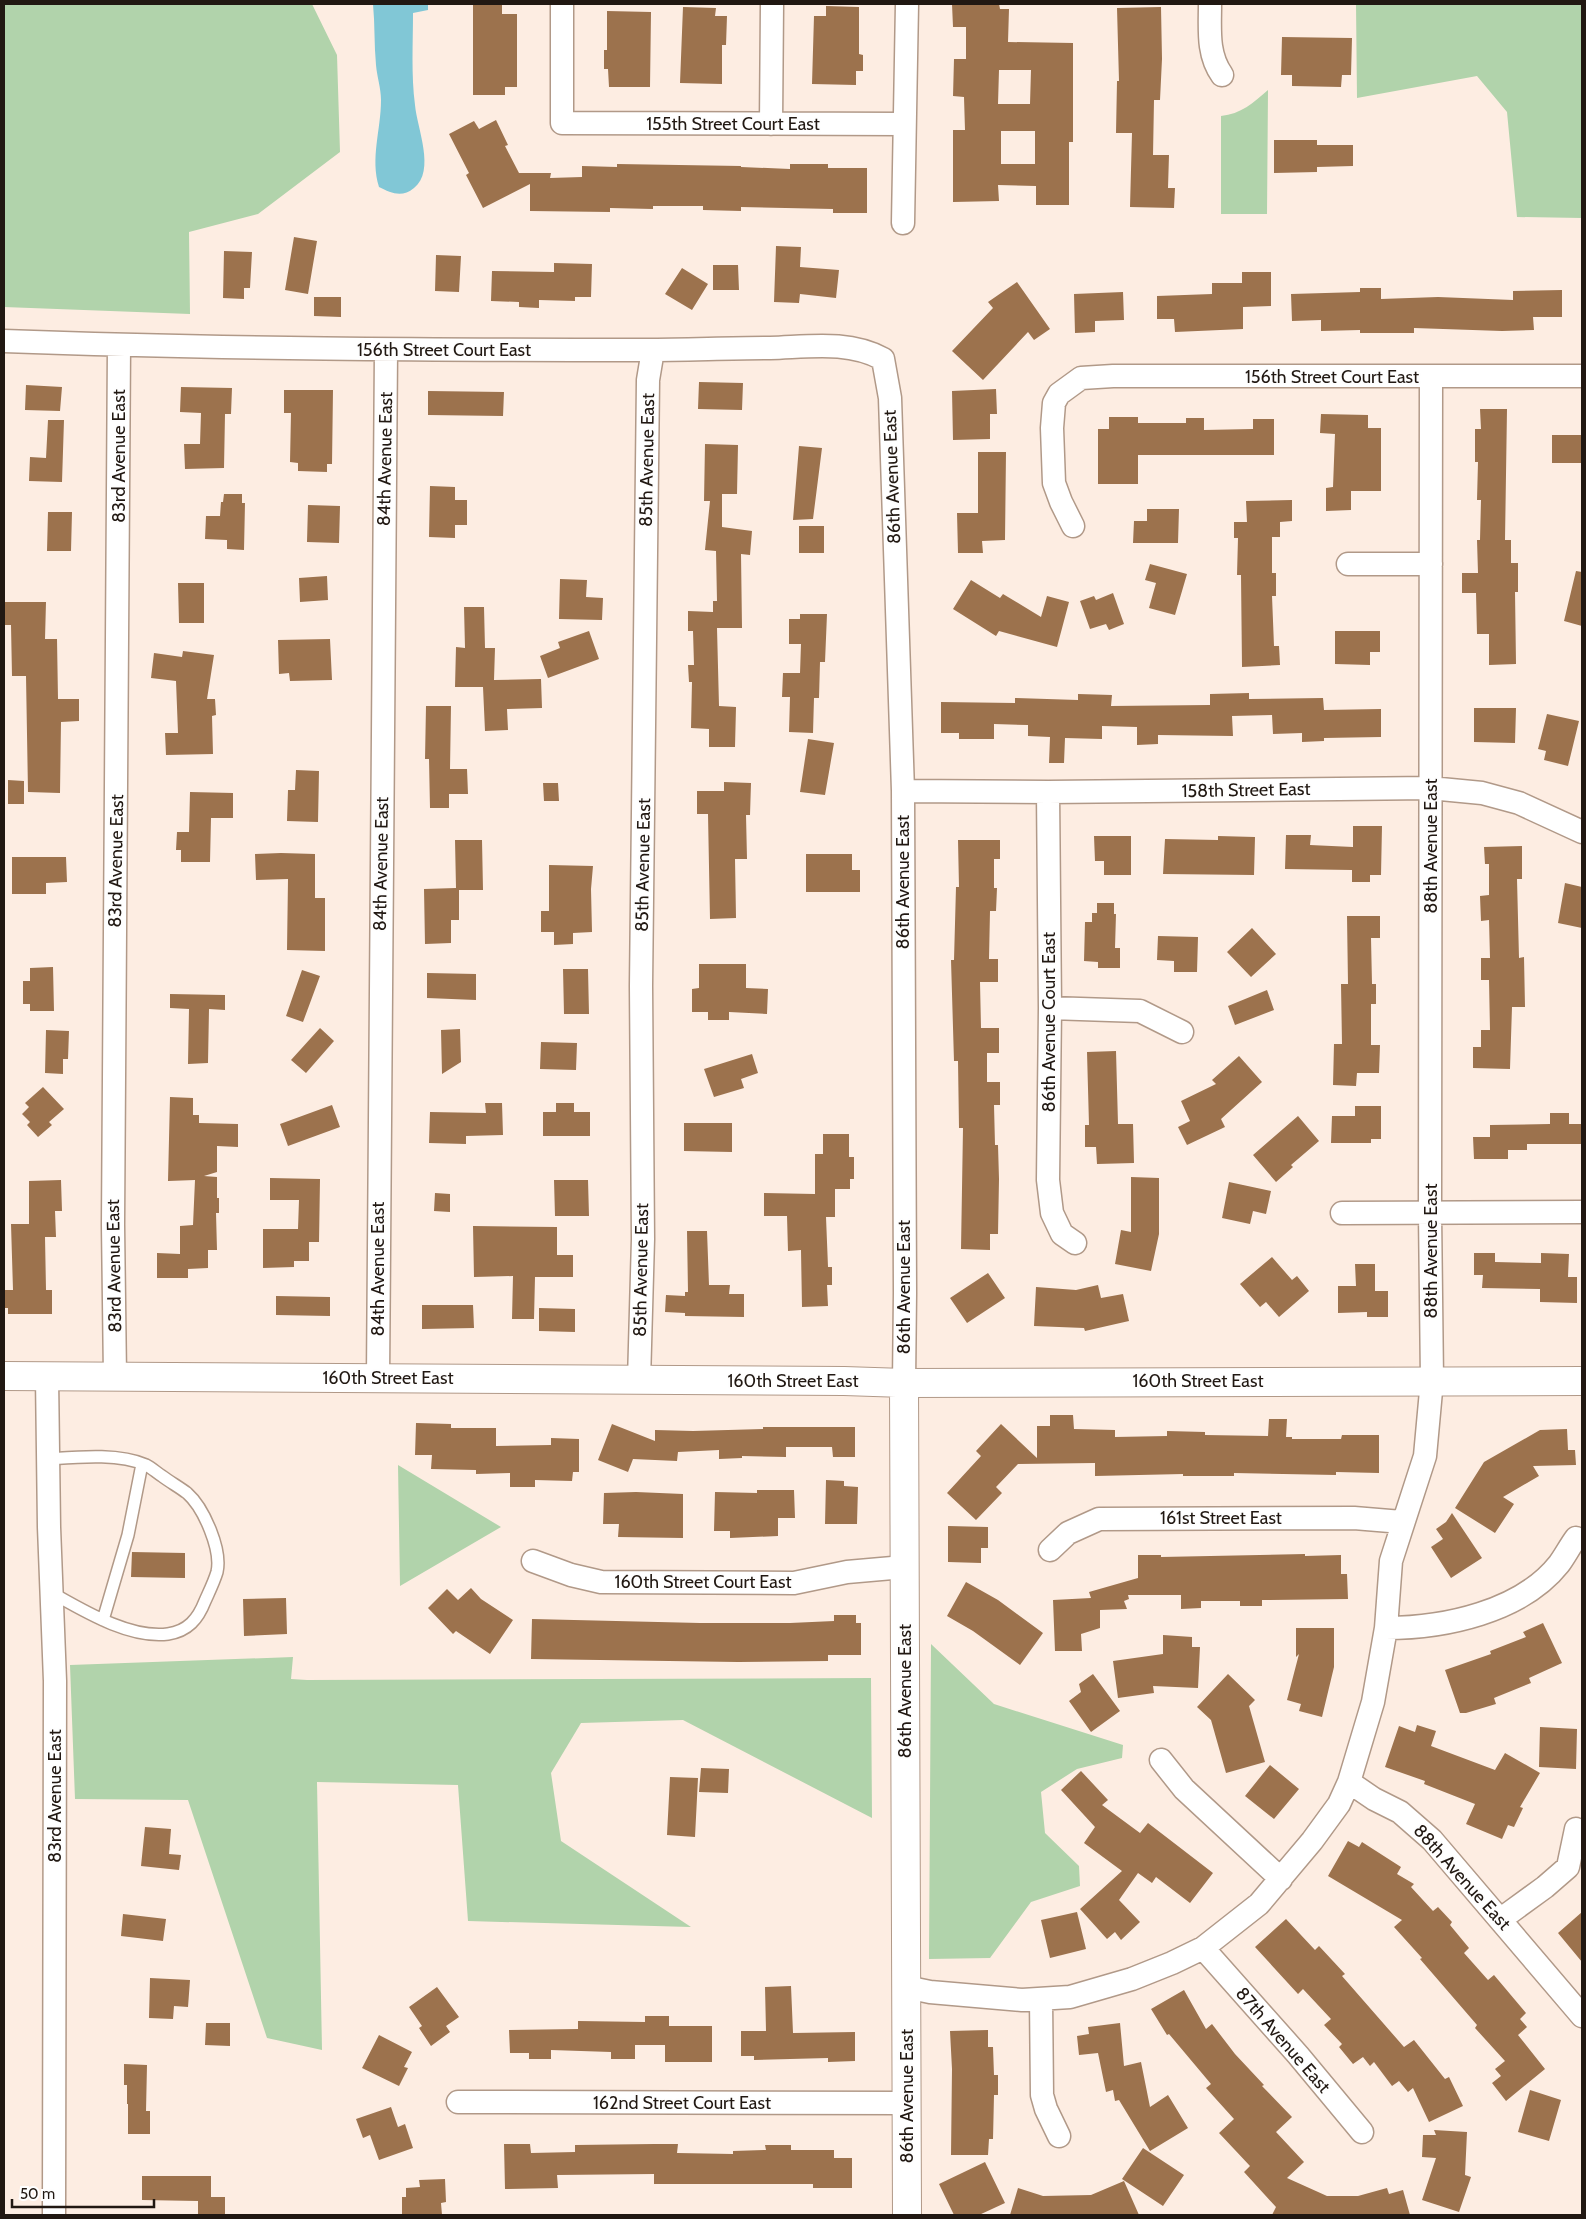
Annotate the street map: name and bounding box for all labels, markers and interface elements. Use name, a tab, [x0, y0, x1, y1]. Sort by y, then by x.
street label: 155th Street Court East	[646, 113, 820, 135]
street label: 156th Street Court East	[357, 339, 531, 361]
street label: 156th Street Court East	[1245, 366, 1419, 388]
street label: 83rd Avenue East	[108, 389, 130, 523]
street label: 84th Avenue East	[373, 392, 397, 526]
street label: 85th Avenue East	[635, 393, 659, 527]
street label: 86th Avenue East	[879, 410, 905, 544]
street label: 158th Street East	[1181, 778, 1311, 802]
street label: 88th Avenue East	[1420, 779, 1442, 913]
street label: 83rd Avenue East	[104, 794, 128, 928]
street label: 84th Avenue East	[369, 797, 393, 931]
street label: 85th Avenue East	[631, 798, 655, 932]
street label: 86th Avenue East	[892, 815, 914, 949]
street label: 86th Avenue Court East	[1038, 932, 1060, 1112]
street label: 88th Avenue East	[1420, 1184, 1442, 1318]
street label: 83rd Avenue East	[102, 1199, 126, 1333]
street label: 84th Avenue East	[367, 1202, 389, 1336]
street label: 85th Avenue East	[629, 1203, 653, 1337]
street label: 86th Avenue East	[893, 1220, 915, 1354]
street label: 160th Street East	[323, 1367, 453, 1389]
street label: 160th Street East	[728, 1370, 858, 1392]
street label: 160th Street East	[1133, 1370, 1263, 1392]
street label: 161st Street East	[1160, 1507, 1282, 1529]
street label: 160th Street Court East	[615, 1571, 791, 1593]
street label: 86th Avenue East	[894, 1624, 916, 1758]
street label: 83rd Avenue East	[44, 1729, 66, 1863]
street label: 88th Avenue East	[1409, 1819, 1515, 1935]
street label: 87th Avenue East	[1231, 1983, 1335, 2097]
street label: 86th Avenue East	[896, 2029, 918, 2163]
street label: 162nd Street Court East	[593, 2092, 771, 2114]
scale bar	[12, 2176, 155, 2208]
text: 50 m	[20, 2185, 55, 2203]

